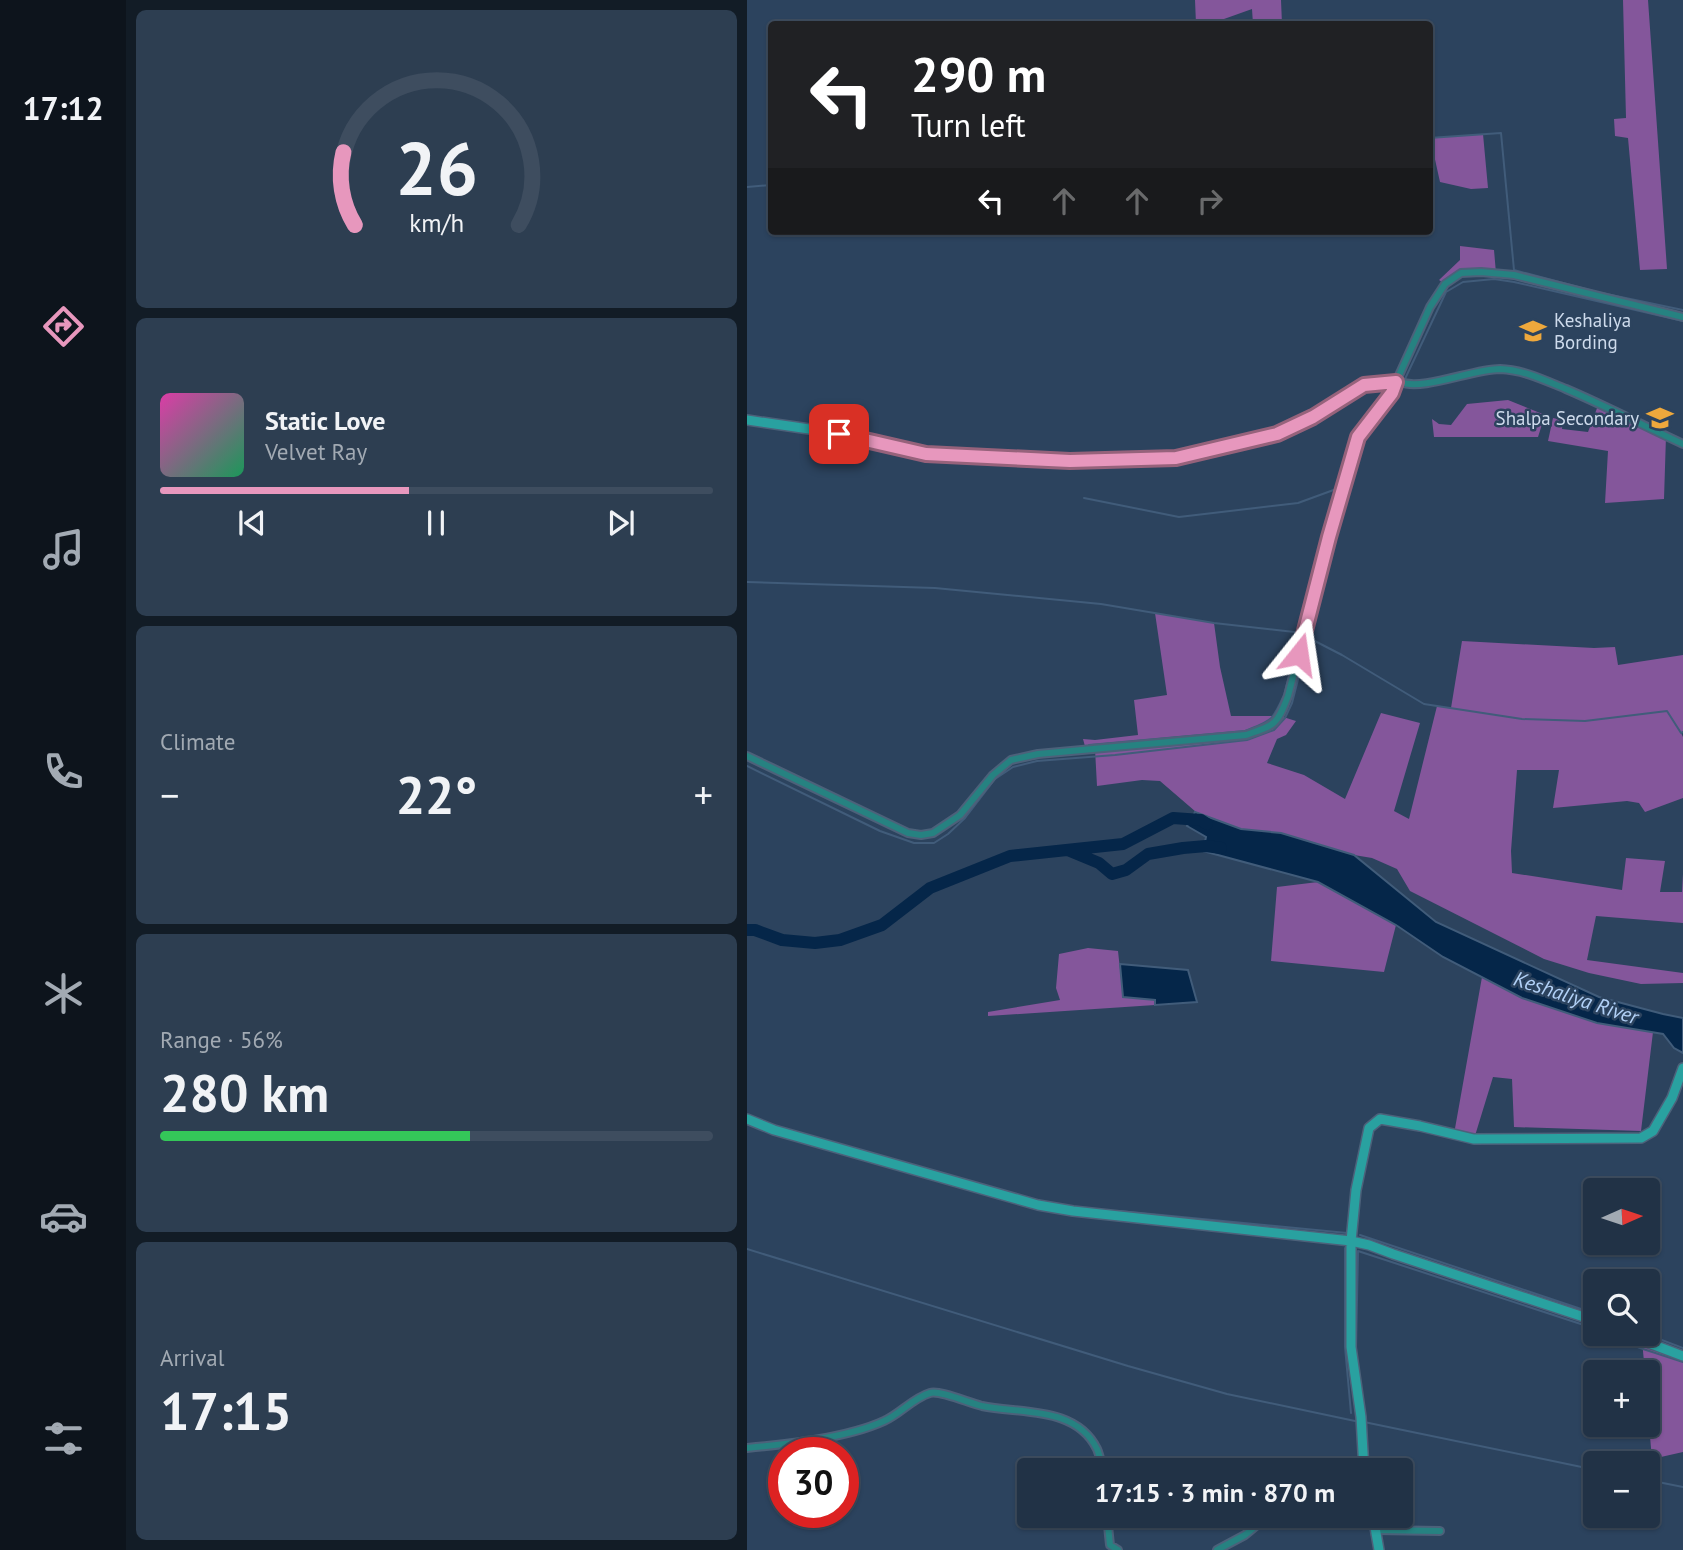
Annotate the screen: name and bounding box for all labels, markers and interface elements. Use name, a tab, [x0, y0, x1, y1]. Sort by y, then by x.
text: 290 m	[911, 42, 1046, 106]
icon: left	[796, 49, 887, 140]
text: 17:12	[22, 87, 104, 129]
text: Turn left	[911, 104, 1026, 146]
text: 26	[395, 121, 478, 215]
icon: left	[972, 182, 1010, 220]
icon: ahead	[1045, 182, 1083, 220]
icon: ahead	[1118, 182, 1156, 220]
icon: right	[1191, 182, 1229, 220]
text: km/h	[409, 207, 464, 239]
icon: directions	[39, 302, 88, 351]
place label: Keshaliya Bording	[1554, 308, 1631, 354]
school or university icon: Keshaliya Bording	[1518, 316, 1548, 346]
school or university icon: Shalpa Secondary	[1645, 403, 1675, 433]
text: Static Love	[265, 404, 386, 437]
pin	[809, 404, 869, 464]
place label: Shalpa Secondary	[1496, 406, 1639, 430]
icon: arrive	[820, 415, 858, 453]
text: Velvet Ray	[265, 437, 367, 466]
icon: previous	[233, 504, 271, 542]
icon: pause	[417, 504, 455, 542]
icon: next	[602, 504, 640, 542]
icon: music	[39, 525, 88, 574]
position arrow	[1262, 617, 1336, 691]
text: Climate	[160, 727, 235, 756]
icon: phone	[39, 747, 88, 796]
text: 22°	[396, 761, 477, 828]
text: −	[160, 770, 179, 819]
text: +	[694, 770, 713, 819]
water label: Keshaliya River	[1510, 965, 1644, 1031]
icon: climate	[39, 969, 88, 1018]
text: Range · 56%	[160, 1025, 283, 1054]
text: 280 km	[160, 1059, 329, 1126]
north arrow	[1583, 1178, 1661, 1255]
map controls	[1583, 1178, 1660, 1528]
icon: car	[39, 1192, 88, 1241]
button: search	[1583, 1269, 1660, 1346]
text: Arrival	[160, 1343, 224, 1372]
button: +	[1583, 1360, 1660, 1437]
text: 17:15	[160, 1377, 292, 1444]
icon: filters	[39, 1414, 88, 1463]
speed limit sign: 30	[768, 1437, 859, 1528]
button: −	[1583, 1451, 1660, 1528]
text: 17:15 · 3 min · 870 m	[1095, 1476, 1335, 1509]

